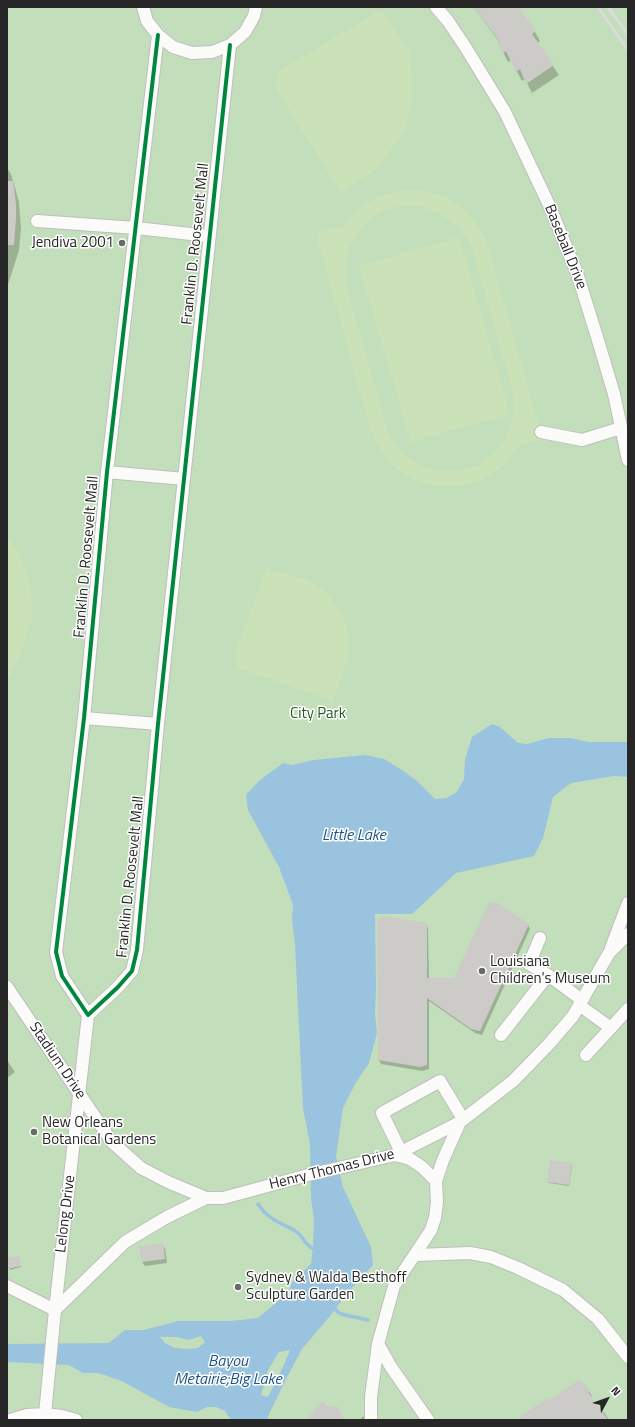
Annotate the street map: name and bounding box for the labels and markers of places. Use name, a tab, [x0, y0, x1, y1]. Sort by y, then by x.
place label: Jendiva 2001	[31, 234, 114, 252]
marker: Jendiva 2001	[117, 238, 127, 248]
place label: Louisiana Children's Museum	[490, 953, 610, 988]
marker: Louisiana Children's Museum	[477, 966, 487, 976]
place label: New Orleans Botanical Gardens	[42, 1114, 156, 1149]
marker: New Orleans Botanical Gardens	[29, 1127, 39, 1137]
place label: Sydney & Walda Besthoff Sculpture Garden	[246, 1269, 406, 1304]
marker: Sydney & Walda Besthoff Sculpture Garden	[233, 1282, 243, 1292]

